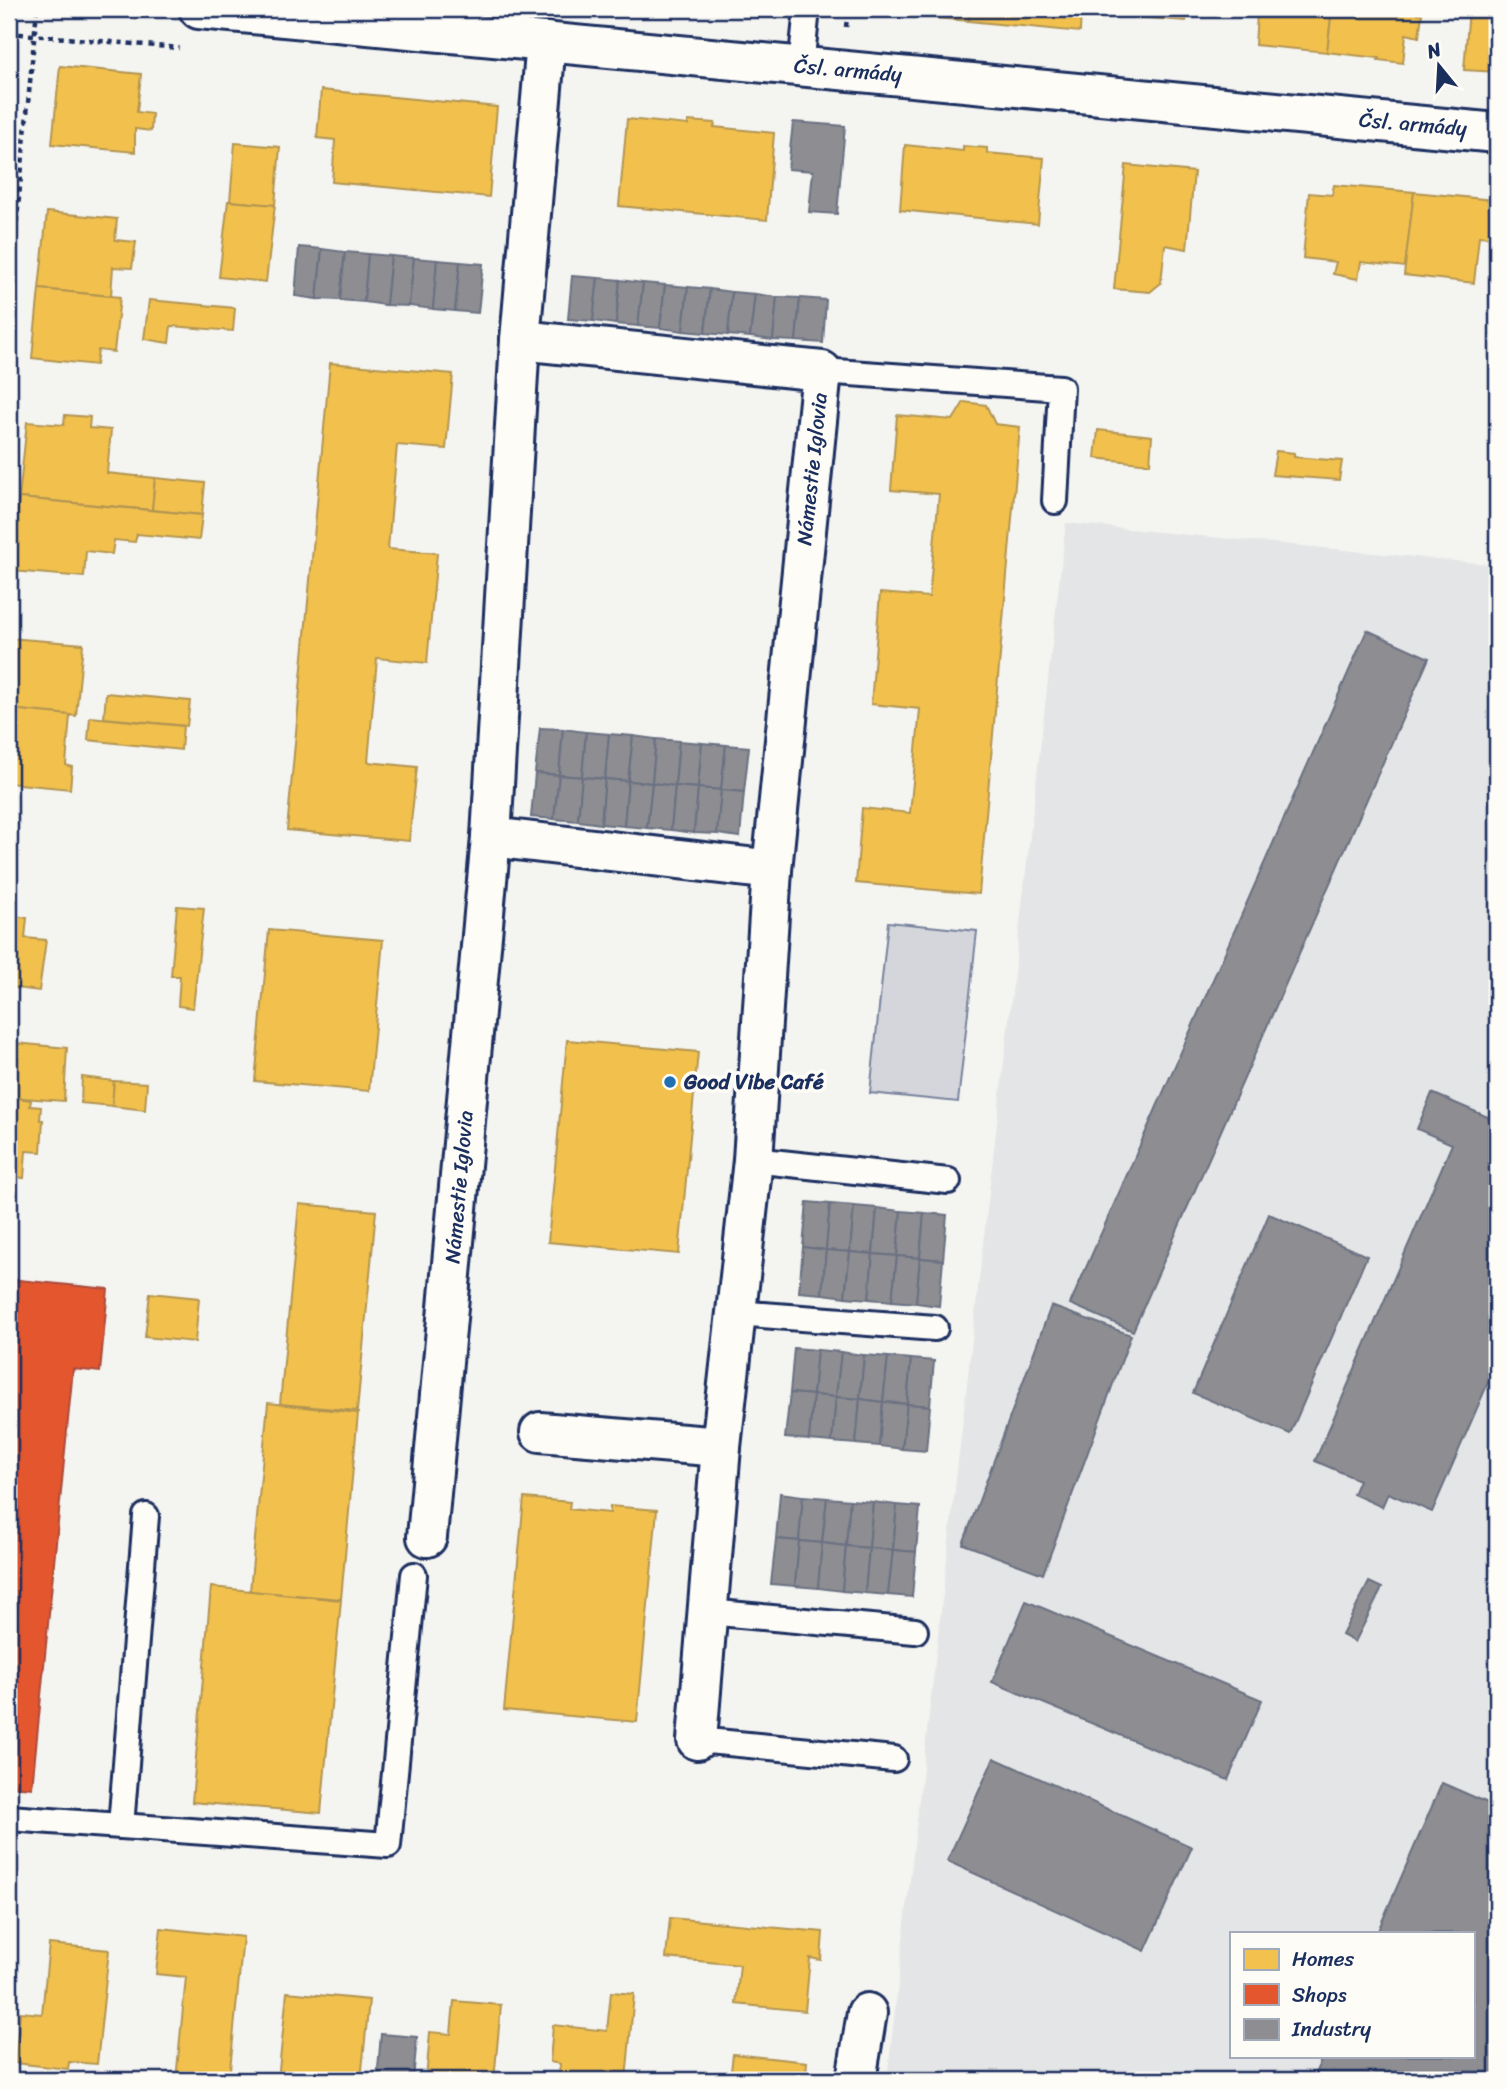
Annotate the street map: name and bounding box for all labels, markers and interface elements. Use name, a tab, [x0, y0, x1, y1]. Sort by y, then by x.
north arrow	[1404, 32, 1474, 102]
text: N	[1422, 32, 1446, 68]
street label: Čsl. armády	[792, 46, 904, 94]
street label: Čsl. armády	[1357, 100, 1469, 148]
street label: Námestie Iglovia	[785, 390, 839, 547]
place label: Good Vibe Café	[683, 1063, 824, 1101]
marker: Good Vibe Café	[662, 1074, 678, 1090]
street label: Námestie Iglovia	[433, 1109, 485, 1265]
legend	[1230, 1932, 1474, 2058]
text: Homes	[1292, 1940, 1354, 1978]
text: Shops	[1292, 1976, 1347, 2014]
text: Industry	[1291, 2010, 1371, 2048]

